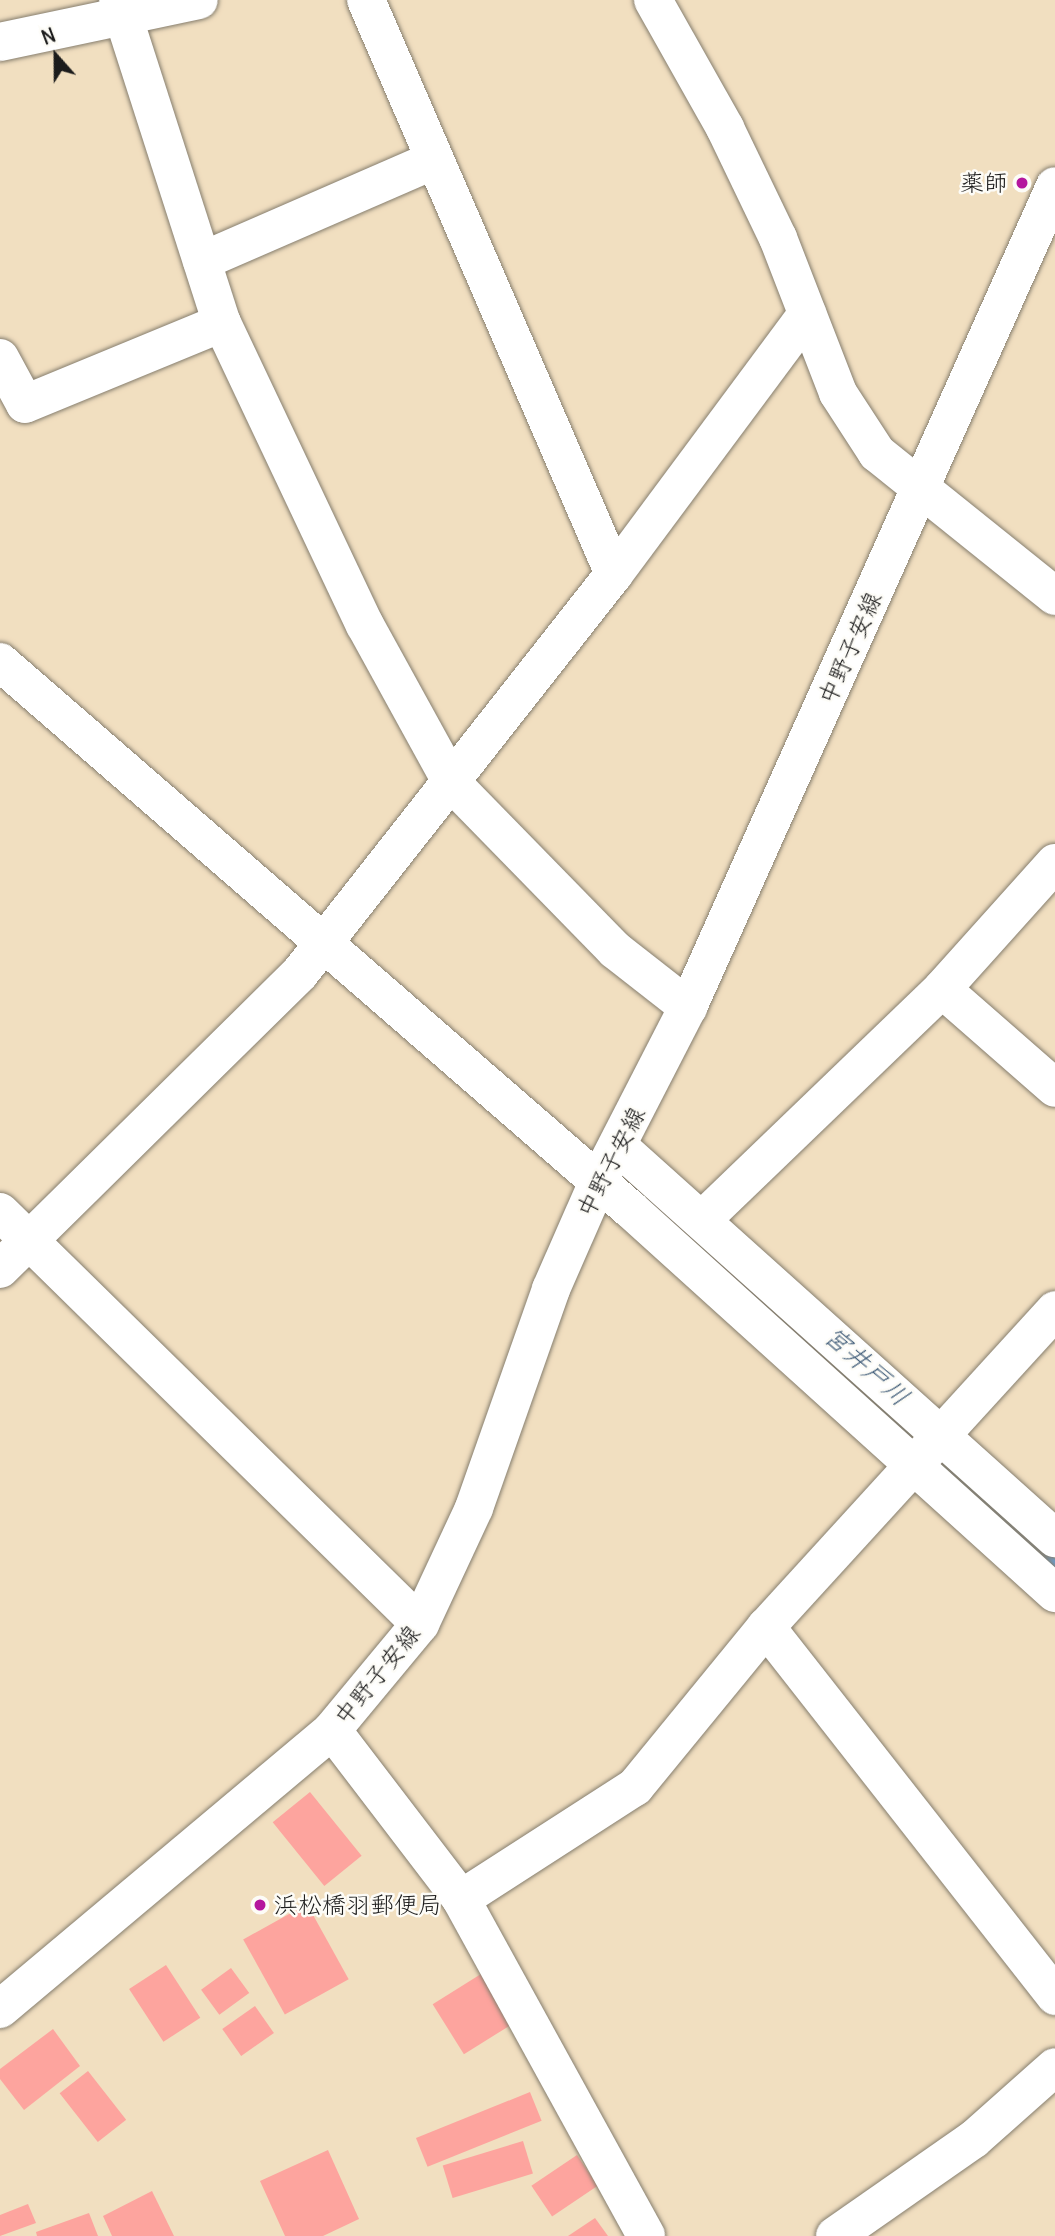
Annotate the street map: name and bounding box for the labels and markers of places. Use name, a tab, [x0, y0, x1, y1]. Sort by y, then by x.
place label: 薬師	[960, 169, 1008, 197]
marker: 薬師	[1014, 175, 1030, 191]
place label: 浜松橋羽郵便局	[274, 1891, 442, 1919]
marker: 浜松橋羽郵便局	[252, 1897, 268, 1913]

